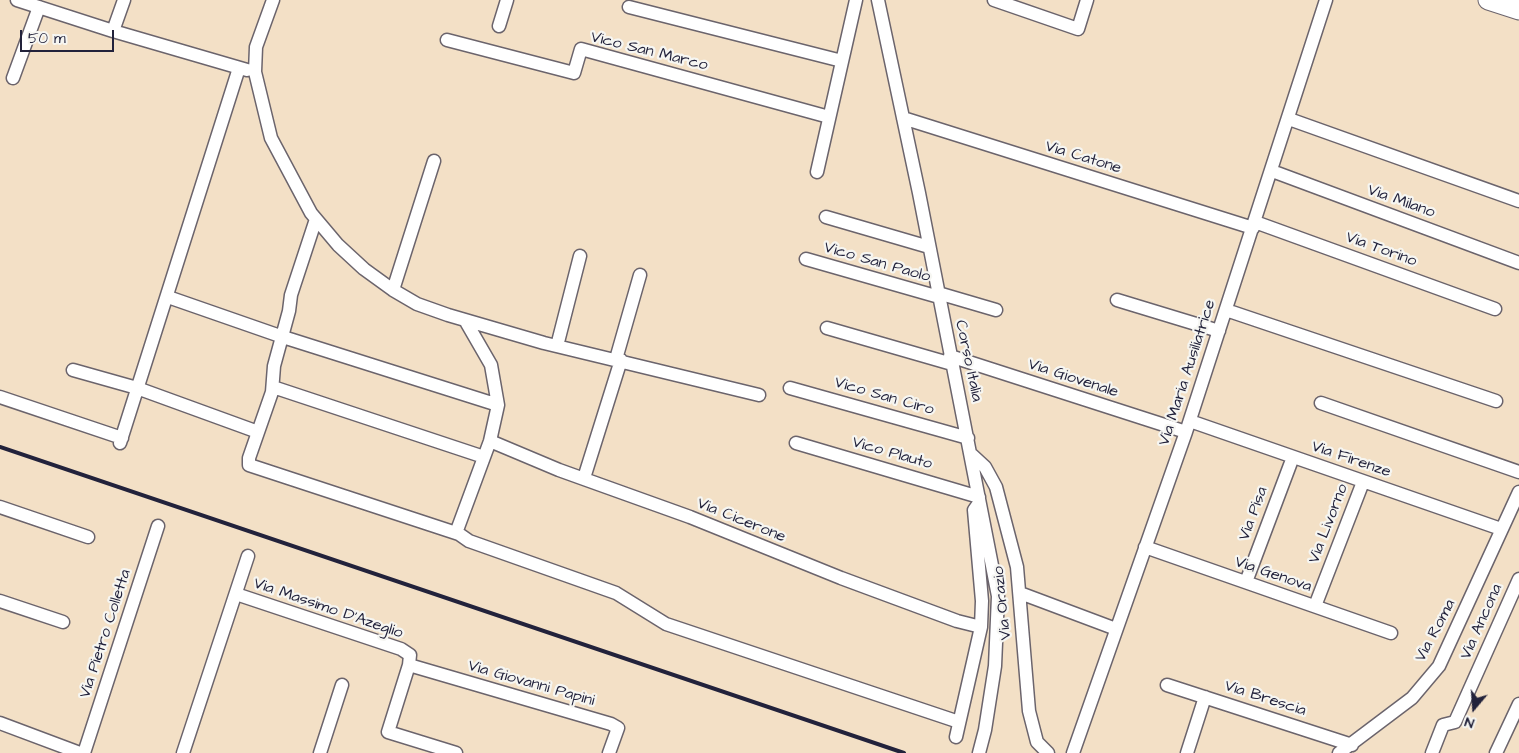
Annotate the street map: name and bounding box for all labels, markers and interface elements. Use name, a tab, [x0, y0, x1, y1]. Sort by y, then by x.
scale bar	[22, 20, 116, 52]
text: 50 m	[28, 28, 66, 49]
street label: Vico San Marco	[588, 28, 710, 76]
street label: Via Catone	[1043, 137, 1123, 179]
street label: Via Milano	[1365, 181, 1437, 223]
street label: Via Torino	[1343, 228, 1419, 272]
street label: Vico San Paolo	[822, 239, 932, 287]
street label: Via Maria Ausiliatrice	[1155, 297, 1221, 449]
street label: Corso Italia	[950, 319, 986, 403]
street label: Via Giovenale	[1025, 355, 1121, 403]
street label: Vico San Ciro	[832, 374, 936, 420]
street label: Vico Plauto	[850, 433, 934, 475]
street label: Via Firenze	[1309, 437, 1393, 483]
street label: Via Livorno	[1305, 482, 1353, 566]
street label: Via Pisa	[1235, 485, 1273, 543]
street label: Via Cicerone	[694, 494, 788, 548]
street label: Via Genova	[1232, 553, 1314, 597]
street label: Via Orazio	[990, 565, 1016, 641]
street label: Via Pietro Colletta	[76, 567, 136, 701]
street label: Via Massimo D'Azeglio	[251, 574, 405, 644]
street label: Via Ancona	[1457, 581, 1507, 663]
street label: Via Roma	[1412, 596, 1460, 666]
street label: Via Giovanni Papini	[465, 657, 597, 711]
street label: Via Brescia	[1222, 677, 1308, 721]
north arrow	[1449, 683, 1499, 733]
text: N	[1462, 711, 1477, 733]

